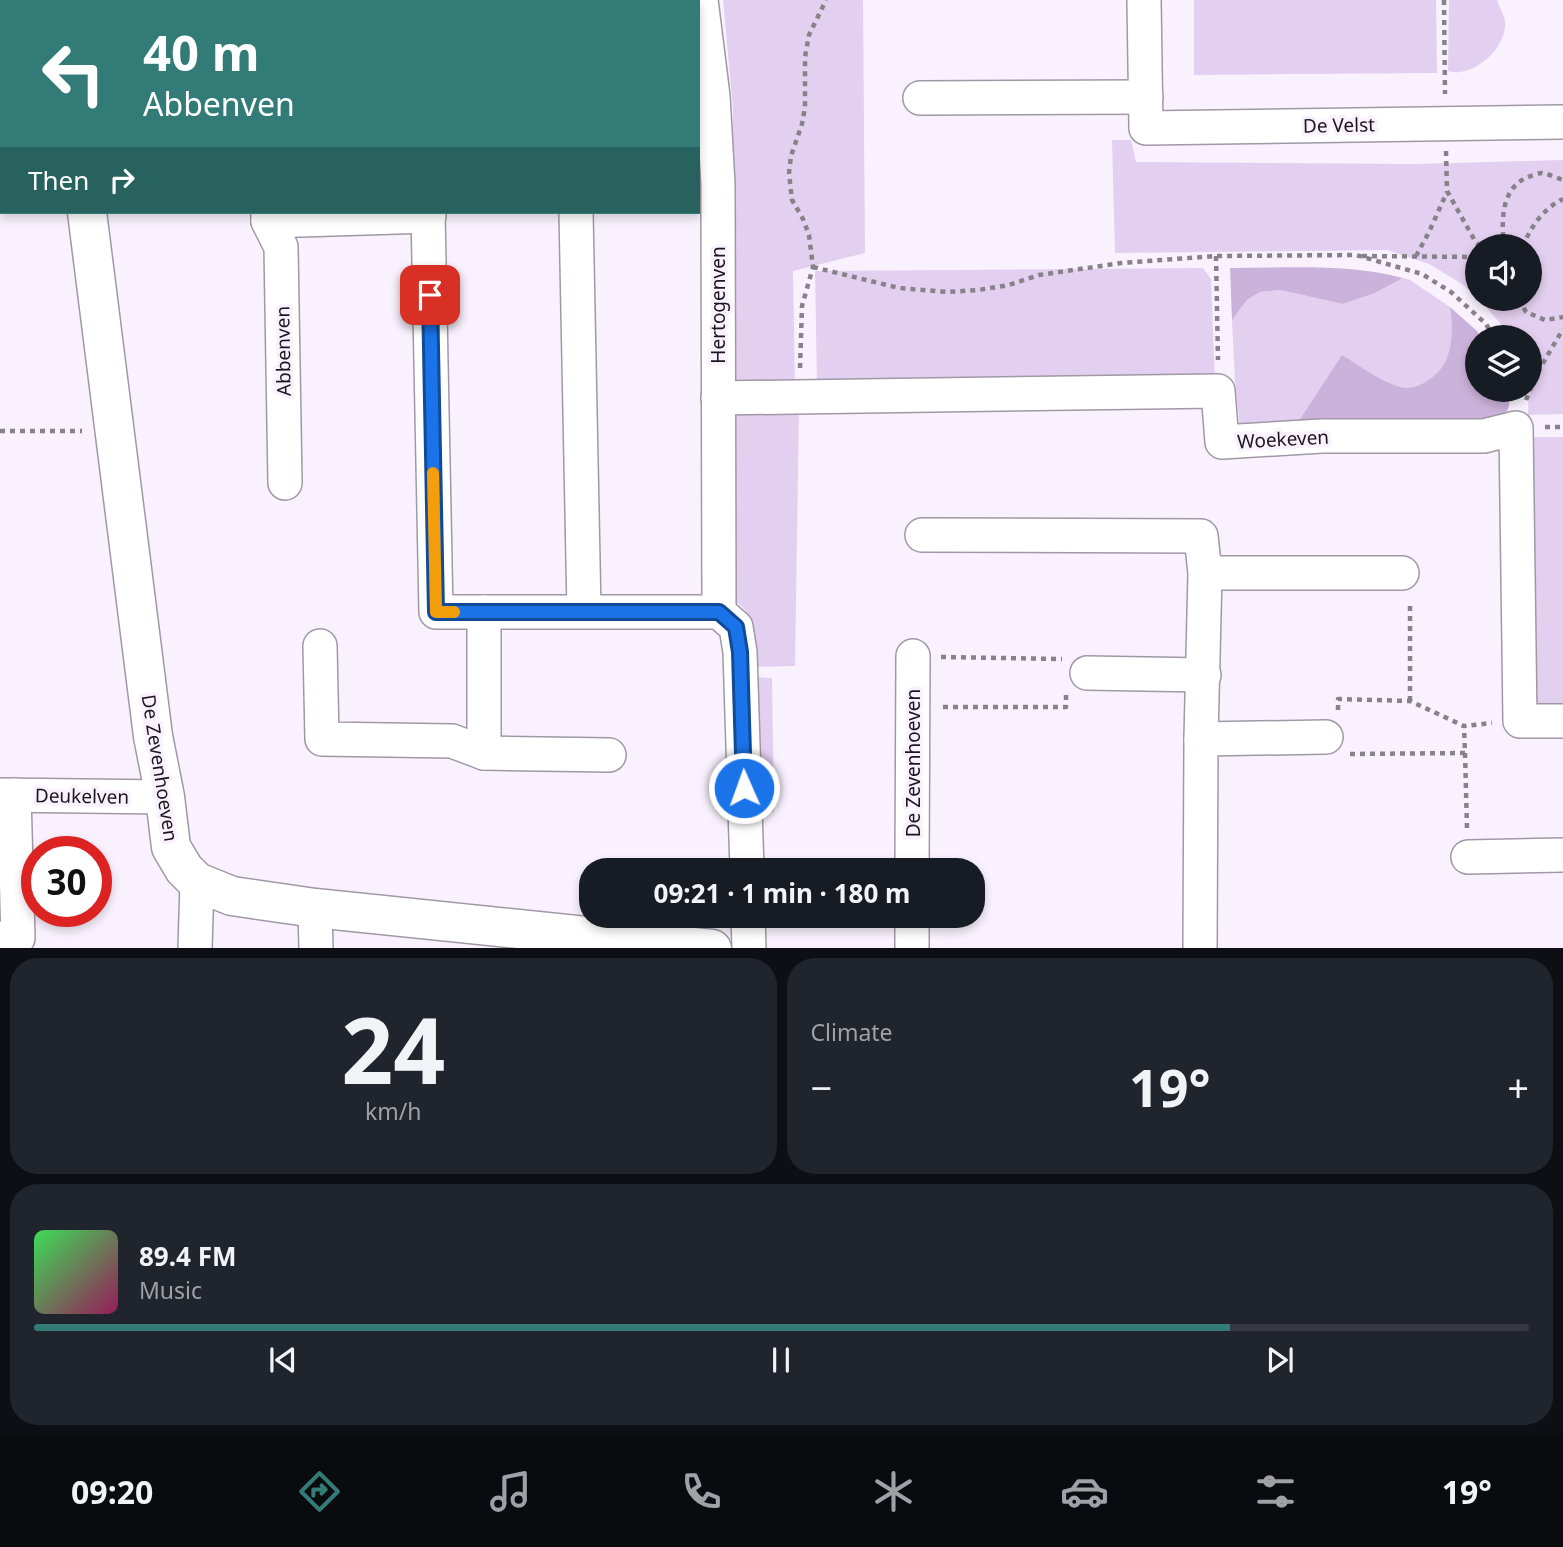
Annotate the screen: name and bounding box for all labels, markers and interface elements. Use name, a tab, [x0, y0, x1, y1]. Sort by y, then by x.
text: 40 m	[143, 19, 260, 85]
icon: left	[28, 28, 119, 119]
text: Abbenven	[143, 82, 295, 125]
street label: De Velst	[1303, 111, 1375, 139]
icon: right	[103, 161, 141, 199]
text: Then	[28, 162, 89, 198]
map controls	[1465, 234, 1542, 402]
button: sound	[1465, 234, 1542, 311]
street label: Hertogenven	[705, 246, 731, 364]
pin	[400, 265, 460, 325]
icon: arrive	[411, 276, 449, 314]
street label: Abbenven	[269, 306, 297, 396]
button: layers	[1465, 325, 1542, 402]
street label: Woekeven	[1236, 424, 1330, 454]
street label: De Zevenhoeven	[900, 689, 926, 837]
street label: De Zevenhoeven	[136, 693, 184, 843]
position arrow	[707, 751, 781, 825]
street label: Deukelven	[35, 782, 129, 810]
speed limit sign: 30	[21, 836, 112, 927]
text: 09:21 · 1 min · 180 m	[654, 875, 910, 911]
text: 24	[341, 987, 445, 1111]
text: Climate	[811, 1016, 893, 1048]
text: 19°	[1129, 1051, 1211, 1122]
text: −	[811, 1061, 832, 1113]
text: +	[1507, 1061, 1529, 1113]
text: km/h	[365, 1095, 422, 1127]
text: 89.4 FM	[139, 1238, 236, 1274]
text: Music	[139, 1274, 202, 1306]
icon: previous	[264, 1341, 302, 1379]
icon: pause	[762, 1341, 800, 1379]
icon: next	[1261, 1341, 1299, 1379]
icon: directions	[295, 1467, 344, 1516]
icon: music	[486, 1467, 535, 1516]
icon: phone	[677, 1467, 726, 1516]
icon: climate	[869, 1467, 918, 1516]
icon: car	[1060, 1467, 1109, 1516]
icon: filters	[1251, 1467, 1300, 1516]
text: 09:20	[71, 1470, 153, 1513]
text: 19°	[1442, 1470, 1492, 1513]

